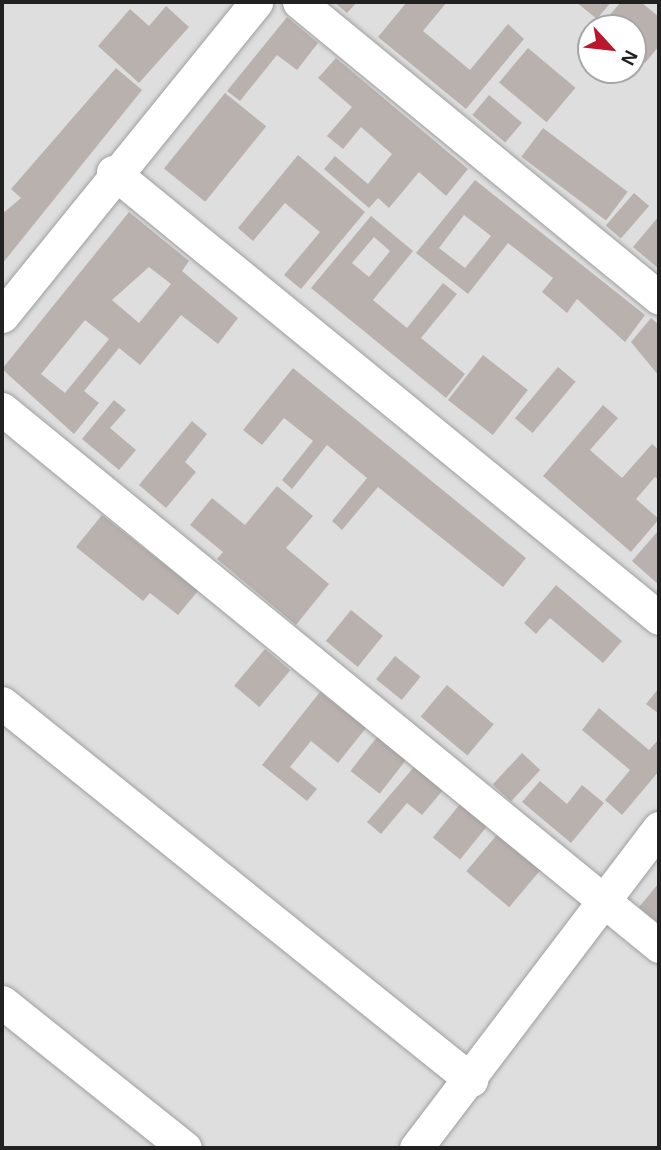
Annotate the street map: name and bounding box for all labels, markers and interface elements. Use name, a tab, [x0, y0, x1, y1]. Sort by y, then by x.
north arrow	[577, 14, 647, 84]
text: N	[617, 47, 642, 69]

